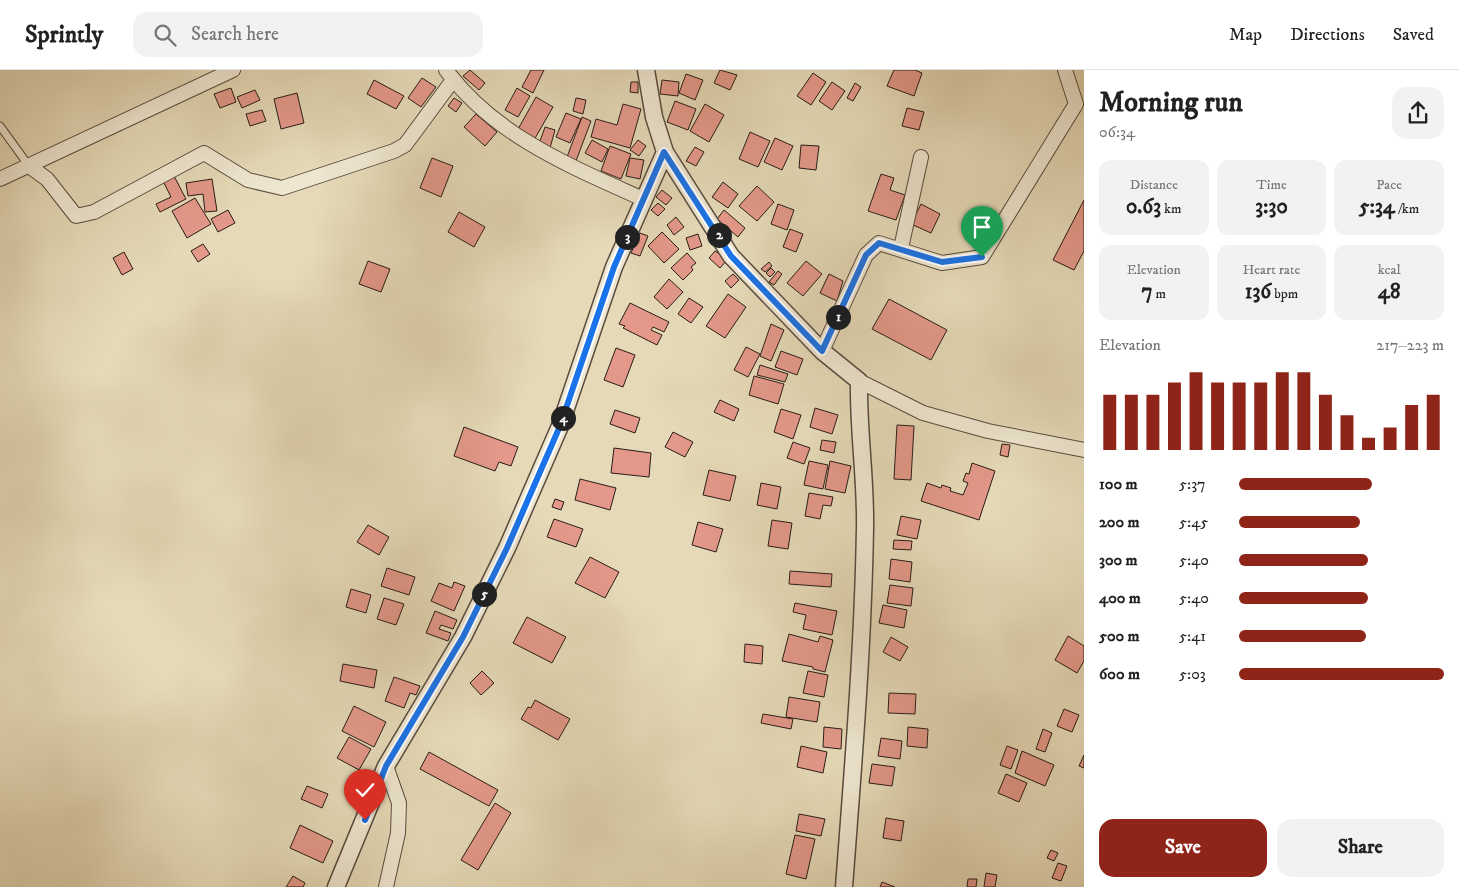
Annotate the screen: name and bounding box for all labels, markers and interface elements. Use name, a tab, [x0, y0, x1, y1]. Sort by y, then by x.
search box	[133, 12, 483, 57]
text: Sprintly	[25, 20, 103, 50]
icon: search	[151, 21, 179, 49]
text: Search here	[191, 23, 279, 46]
text: Map	[1229, 24, 1262, 46]
text: Directions	[1290, 24, 1365, 46]
text: Saved	[1393, 24, 1434, 46]
text: Morning run	[1099, 85, 1243, 120]
button: share	[1392, 87, 1444, 139]
text: 06:34	[1099, 122, 1135, 142]
text: Distance	[1130, 176, 1178, 194]
text: Time	[1256, 176, 1287, 194]
text: Pace	[1376, 176, 1402, 194]
text: 0.63	[1126, 194, 1161, 220]
text: 3:30	[1255, 194, 1288, 220]
text: 5:34	[1359, 194, 1395, 220]
text: km	[1161, 200, 1182, 218]
text: /km	[1395, 200, 1419, 218]
pin	[961, 206, 1003, 257]
icon: arrive	[968, 213, 996, 241]
pin: 2	[706, 222, 732, 248]
pin: 3	[614, 224, 640, 250]
text: 2	[716, 226, 723, 244]
text: 3	[625, 228, 630, 246]
text: Elevation	[1127, 261, 1181, 279]
text: Heart rate	[1243, 261, 1300, 279]
text: kcal	[1378, 261, 1401, 279]
text: 7	[1142, 279, 1153, 305]
text: 136	[1245, 279, 1271, 305]
text: 48	[1378, 279, 1400, 305]
text: m	[1153, 285, 1166, 303]
text: bpm	[1271, 285, 1298, 303]
pin: 1	[826, 304, 850, 330]
text: 1	[836, 308, 841, 326]
text: Elevation	[1099, 335, 1161, 355]
text: 217–223 m	[1376, 335, 1444, 355]
pin: 4	[550, 406, 576, 430]
text: 4	[559, 409, 568, 427]
text: 100 m	[1099, 474, 1138, 494]
text: 5:37	[1179, 474, 1206, 494]
text: 200 m	[1099, 512, 1140, 532]
text: 5:45	[1179, 512, 1208, 532]
text: 300 m	[1099, 550, 1138, 570]
text: 5:40	[1179, 550, 1209, 570]
pin: 5	[472, 582, 496, 606]
text: 5	[481, 585, 488, 603]
text: 400 m	[1099, 588, 1141, 608]
text: 5:40	[1179, 588, 1209, 608]
text: 500 m	[1099, 626, 1140, 646]
text: 5:41	[1179, 626, 1206, 646]
text: 600 m	[1099, 664, 1140, 684]
text: 5:03	[1179, 664, 1206, 684]
pin	[344, 769, 386, 820]
icon: check	[351, 776, 379, 804]
button: Save	[1099, 819, 1267, 877]
button: Share	[1277, 819, 1444, 877]

